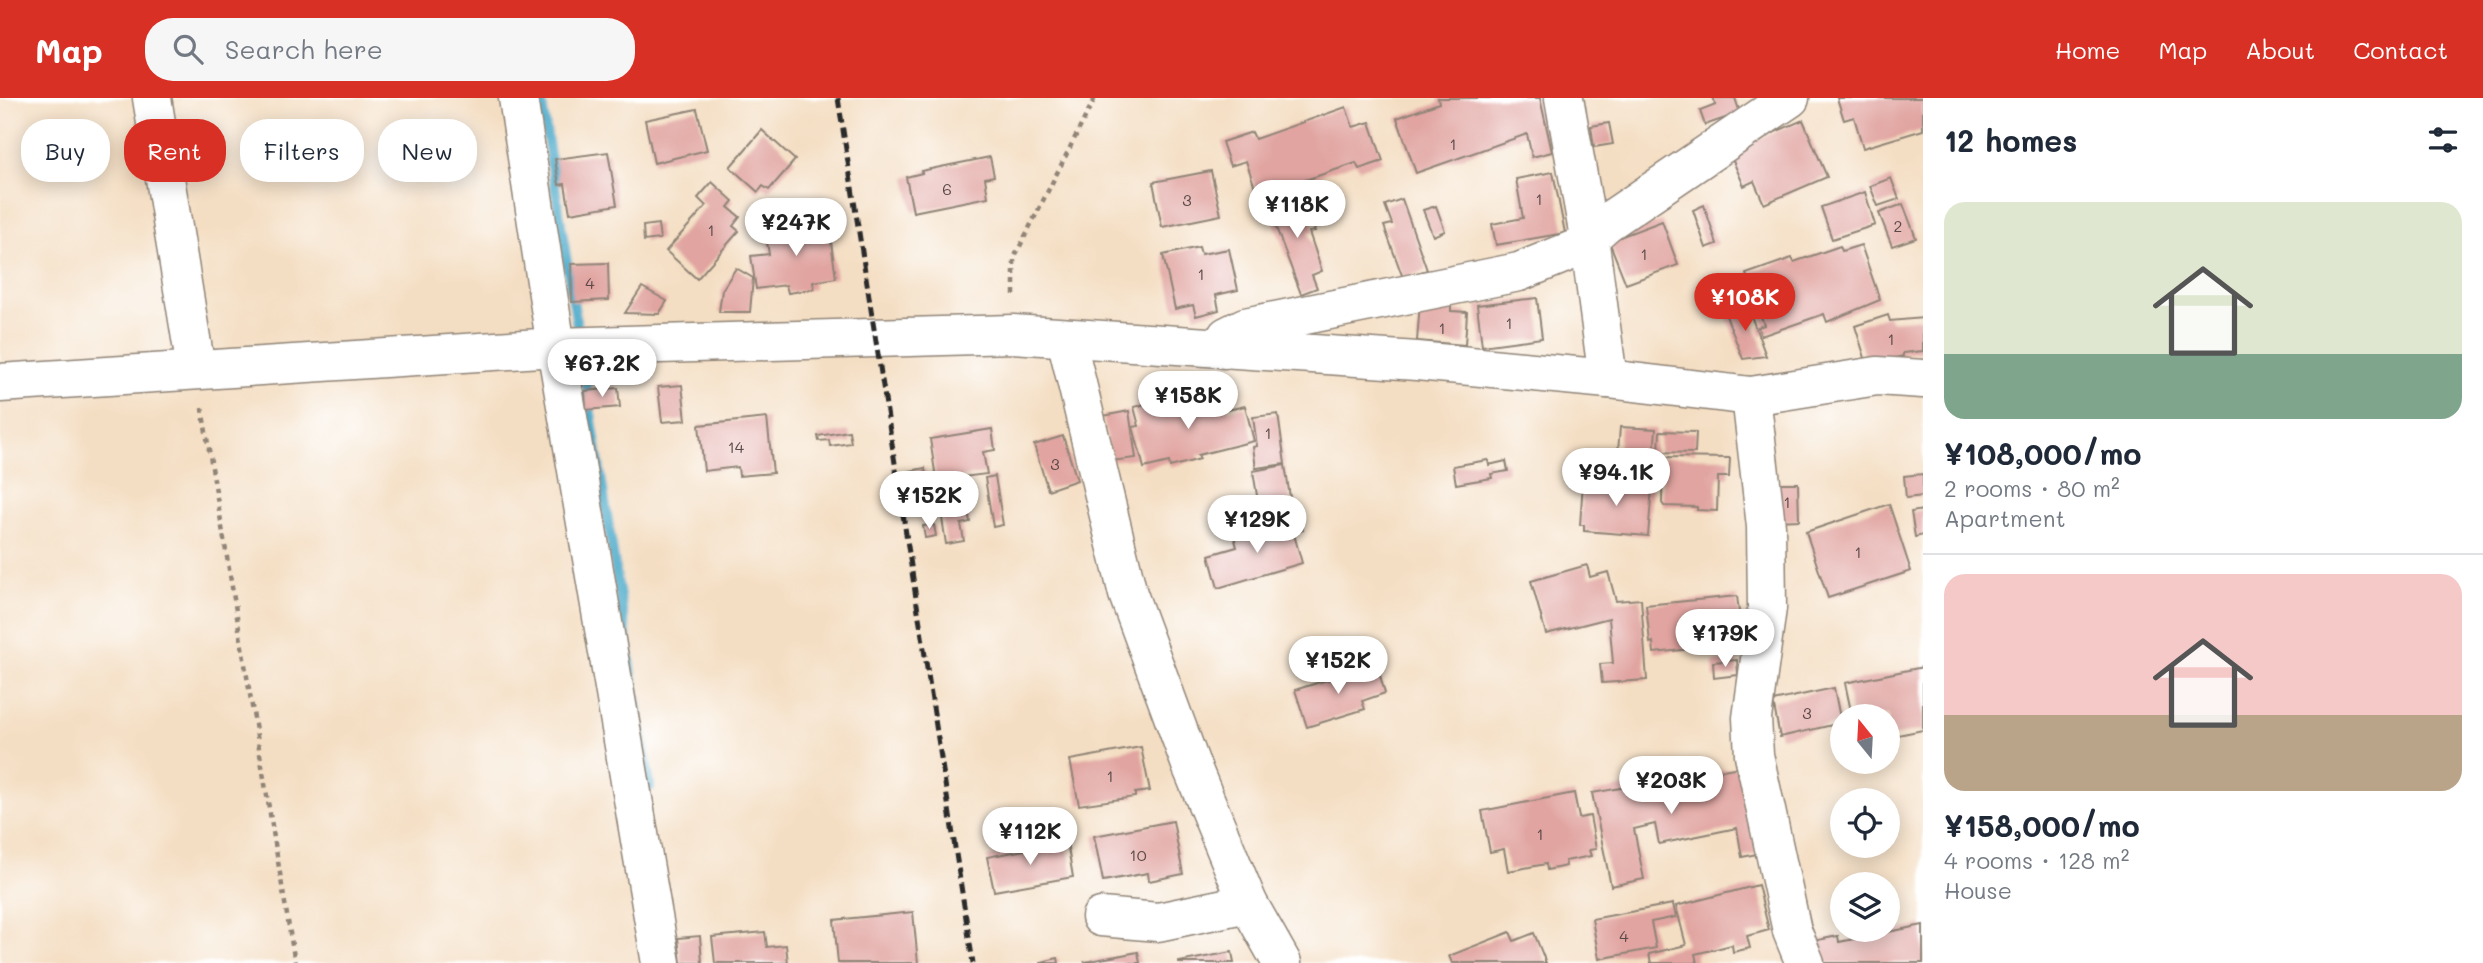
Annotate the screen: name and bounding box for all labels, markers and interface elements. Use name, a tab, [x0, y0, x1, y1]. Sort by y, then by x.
search box	[145, 18, 635, 81]
text: Map	[35, 28, 103, 71]
icon: search	[169, 30, 207, 68]
text: Search here	[225, 32, 383, 66]
text: Home	[2055, 34, 2120, 65]
text: Map	[2158, 34, 2207, 65]
text: About	[2245, 34, 2315, 65]
text: Contact	[2353, 34, 2448, 65]
chip: Buy	[21, 119, 110, 182]
chip: Rent	[124, 119, 226, 182]
chip: Filters	[240, 119, 364, 182]
chip: New	[378, 119, 477, 182]
text: 12 homes	[1944, 120, 2077, 160]
icon: filters	[2424, 121, 2462, 159]
house number: 1	[1449, 133, 1457, 154]
house number: 6	[942, 178, 952, 199]
pin: ¥118K	[1248, 180, 1346, 240]
text: ¥118K	[1265, 188, 1329, 218]
house number: 1	[1535, 188, 1543, 209]
house number: 3	[1182, 189, 1192, 210]
pin: ¥247K	[747, 198, 845, 258]
text: ¥247K	[761, 206, 831, 236]
house number: 2	[1894, 215, 1902, 236]
house number: 1	[707, 219, 715, 240]
house number: 1	[1640, 243, 1648, 264]
icon: home	[2140, 248, 2266, 374]
house number: 1	[1197, 263, 1205, 284]
house number: 4	[585, 272, 595, 293]
pin: ¥108K	[1696, 274, 1794, 333]
text: ¥108K	[1710, 281, 1780, 311]
house number: 1	[1505, 312, 1513, 333]
house number: 1	[1438, 317, 1446, 338]
house number: 1	[1887, 328, 1895, 349]
pin: ¥67.2K	[545, 340, 659, 399]
text: ¥67.2K	[564, 347, 640, 377]
pin: ¥158K	[1139, 372, 1237, 431]
text: ¥158K	[1154, 379, 1222, 409]
house number: 1	[1264, 422, 1272, 443]
text: ¥108,000/mo	[1944, 433, 2141, 473]
house number: 14	[728, 436, 745, 457]
pin: ¥94.1K	[1559, 448, 1673, 508]
house number: 3	[1050, 453, 1060, 474]
text: ¥94.1K	[1578, 456, 1654, 486]
pin: ¥152K	[880, 472, 978, 531]
text: 2 rooms · 80 m²	[1944, 473, 2120, 503]
text: ¥152K	[896, 479, 962, 509]
house number: 1	[1783, 491, 1791, 512]
pin: ¥129K	[1208, 496, 1306, 555]
text: ¥129K	[1223, 503, 1291, 533]
text: Apartment	[1944, 503, 2066, 533]
house number: 1	[1854, 541, 1862, 562]
pin: ¥179K	[1676, 610, 1774, 669]
text: ¥179K	[1691, 617, 1759, 647]
icon: home	[2140, 620, 2266, 746]
pin: ¥152K	[1289, 636, 1387, 696]
text: ¥152K	[1305, 644, 1371, 674]
house number: 3	[1802, 702, 1812, 723]
north arrow	[1830, 704, 1900, 774]
map controls	[1830, 704, 1900, 942]
pin: ¥203K	[1622, 756, 1720, 816]
text: ¥203K	[1635, 764, 1707, 794]
house number: 1	[1106, 765, 1114, 786]
button: locate	[1830, 788, 1900, 858]
text: ¥158,000/mo	[1944, 805, 2140, 845]
pin: ¥112K	[981, 808, 1079, 867]
text: ¥112K	[998, 815, 1062, 845]
house number: 1	[1536, 823, 1544, 844]
house number: 10	[1129, 844, 1147, 865]
text: 4 rooms · 128 m²	[1944, 845, 2129, 875]
button: layers	[1830, 872, 1900, 942]
text: House	[1944, 875, 2012, 905]
house number: 4	[1619, 925, 1629, 946]

